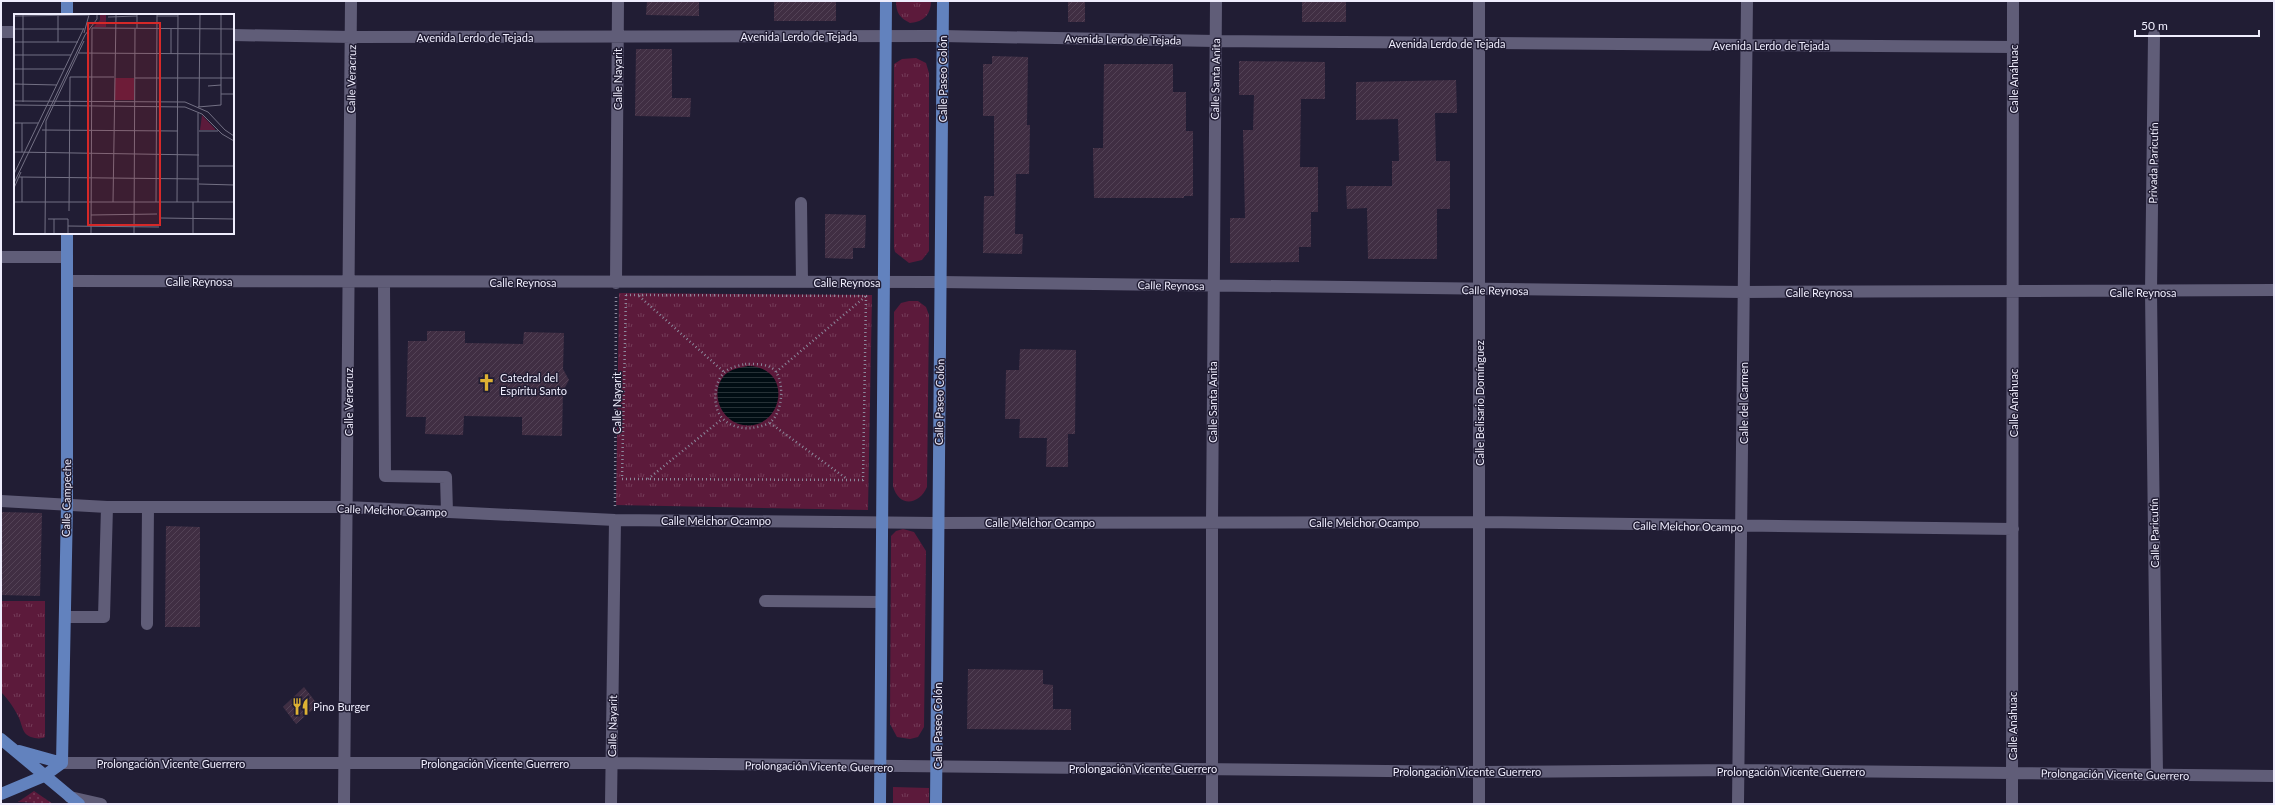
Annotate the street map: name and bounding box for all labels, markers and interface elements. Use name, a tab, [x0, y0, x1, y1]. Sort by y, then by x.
scale bar	[2135, 12, 2259, 38]
inset map	[14, 14, 234, 234]
text: 50 m	[2141, 18, 2168, 33]
street label: Avenida Lerdo de Tejada	[741, 30, 857, 43]
street label: Avenida Lerdo de Tejada	[417, 31, 533, 44]
street label: Avenida Lerdo de Tejada	[1065, 31, 1181, 47]
street label: Calle Paseo Colón	[936, 36, 949, 122]
street label: Avenida Lerdo de Tejada	[1389, 37, 1505, 50]
street label: Calle Santa Anita	[1208, 38, 1222, 120]
street label: Avenida Lerdo de Tejada	[1713, 39, 1829, 52]
street label: Calle Veracruz	[344, 45, 358, 113]
street label: Calle Anáhuac	[2007, 45, 2020, 113]
street label: Calle Nayarit	[611, 48, 624, 110]
street label: Privada Paricutín	[2146, 122, 2160, 204]
street label: Calle Reynosa	[165, 275, 233, 288]
street label: Calle Reynosa	[489, 276, 557, 289]
street label: Calle Reynosa	[813, 276, 881, 289]
street label: Calle Reynosa	[1137, 278, 1205, 292]
street label: Calle Reynosa	[1461, 283, 1529, 297]
street label: Calle Reynosa	[1785, 286, 1853, 299]
street label: Calle Reynosa	[2109, 286, 2177, 299]
street label: Calle Belisario Domínguez	[1473, 340, 1486, 466]
street label: Calle Paseo Colón	[932, 359, 946, 445]
street label: Calle Santa Anita	[1206, 361, 1219, 443]
street label: Calle del Carmen	[1737, 362, 1750, 444]
street label: Calle Veracruz	[342, 368, 355, 436]
street label: Calle Anáhuac	[2007, 369, 2020, 437]
place label: Catedral del Espíritu Santo	[500, 371, 567, 397]
street label: Calle Nayarit	[610, 372, 623, 434]
church icon: Catedral del Espíritu Santo	[477, 373, 497, 393]
street label: Calle Campeche	[59, 459, 73, 537]
street label: Calle Paricutín	[2147, 498, 2161, 568]
street label: Calle Melchor Ocampo	[337, 502, 447, 518]
street label: Calle Melchor Ocampo	[661, 514, 771, 527]
street label: Calle Melchor Ocampo	[985, 516, 1095, 529]
street label: Calle Melchor Ocampo	[1309, 516, 1419, 529]
street label: Calle Melchor Ocampo	[1633, 519, 1743, 533]
street label: Calle Paseo Colón	[931, 683, 944, 769]
street label: Calle Anáhuac	[2006, 692, 2019, 760]
street label: Calle Nayarit	[605, 695, 619, 757]
restaurant icon: Pino Burger	[290, 696, 310, 716]
place label: Pino Burger	[313, 700, 370, 713]
street label: Prolongación Vicente Guerrero	[97, 757, 245, 770]
street label: Prolongación Vicente Guerrero	[421, 757, 569, 770]
street label: Prolongación Vicente Guerrero	[745, 758, 893, 774]
street label: Prolongación Vicente Guerrero	[1069, 762, 1217, 775]
street label: Prolongación Vicente Guerrero	[1393, 765, 1541, 778]
street label: Prolongación Vicente Guerrero	[1717, 765, 1865, 778]
street label: Prolongación Vicente Guerrero	[2041, 766, 2189, 782]

